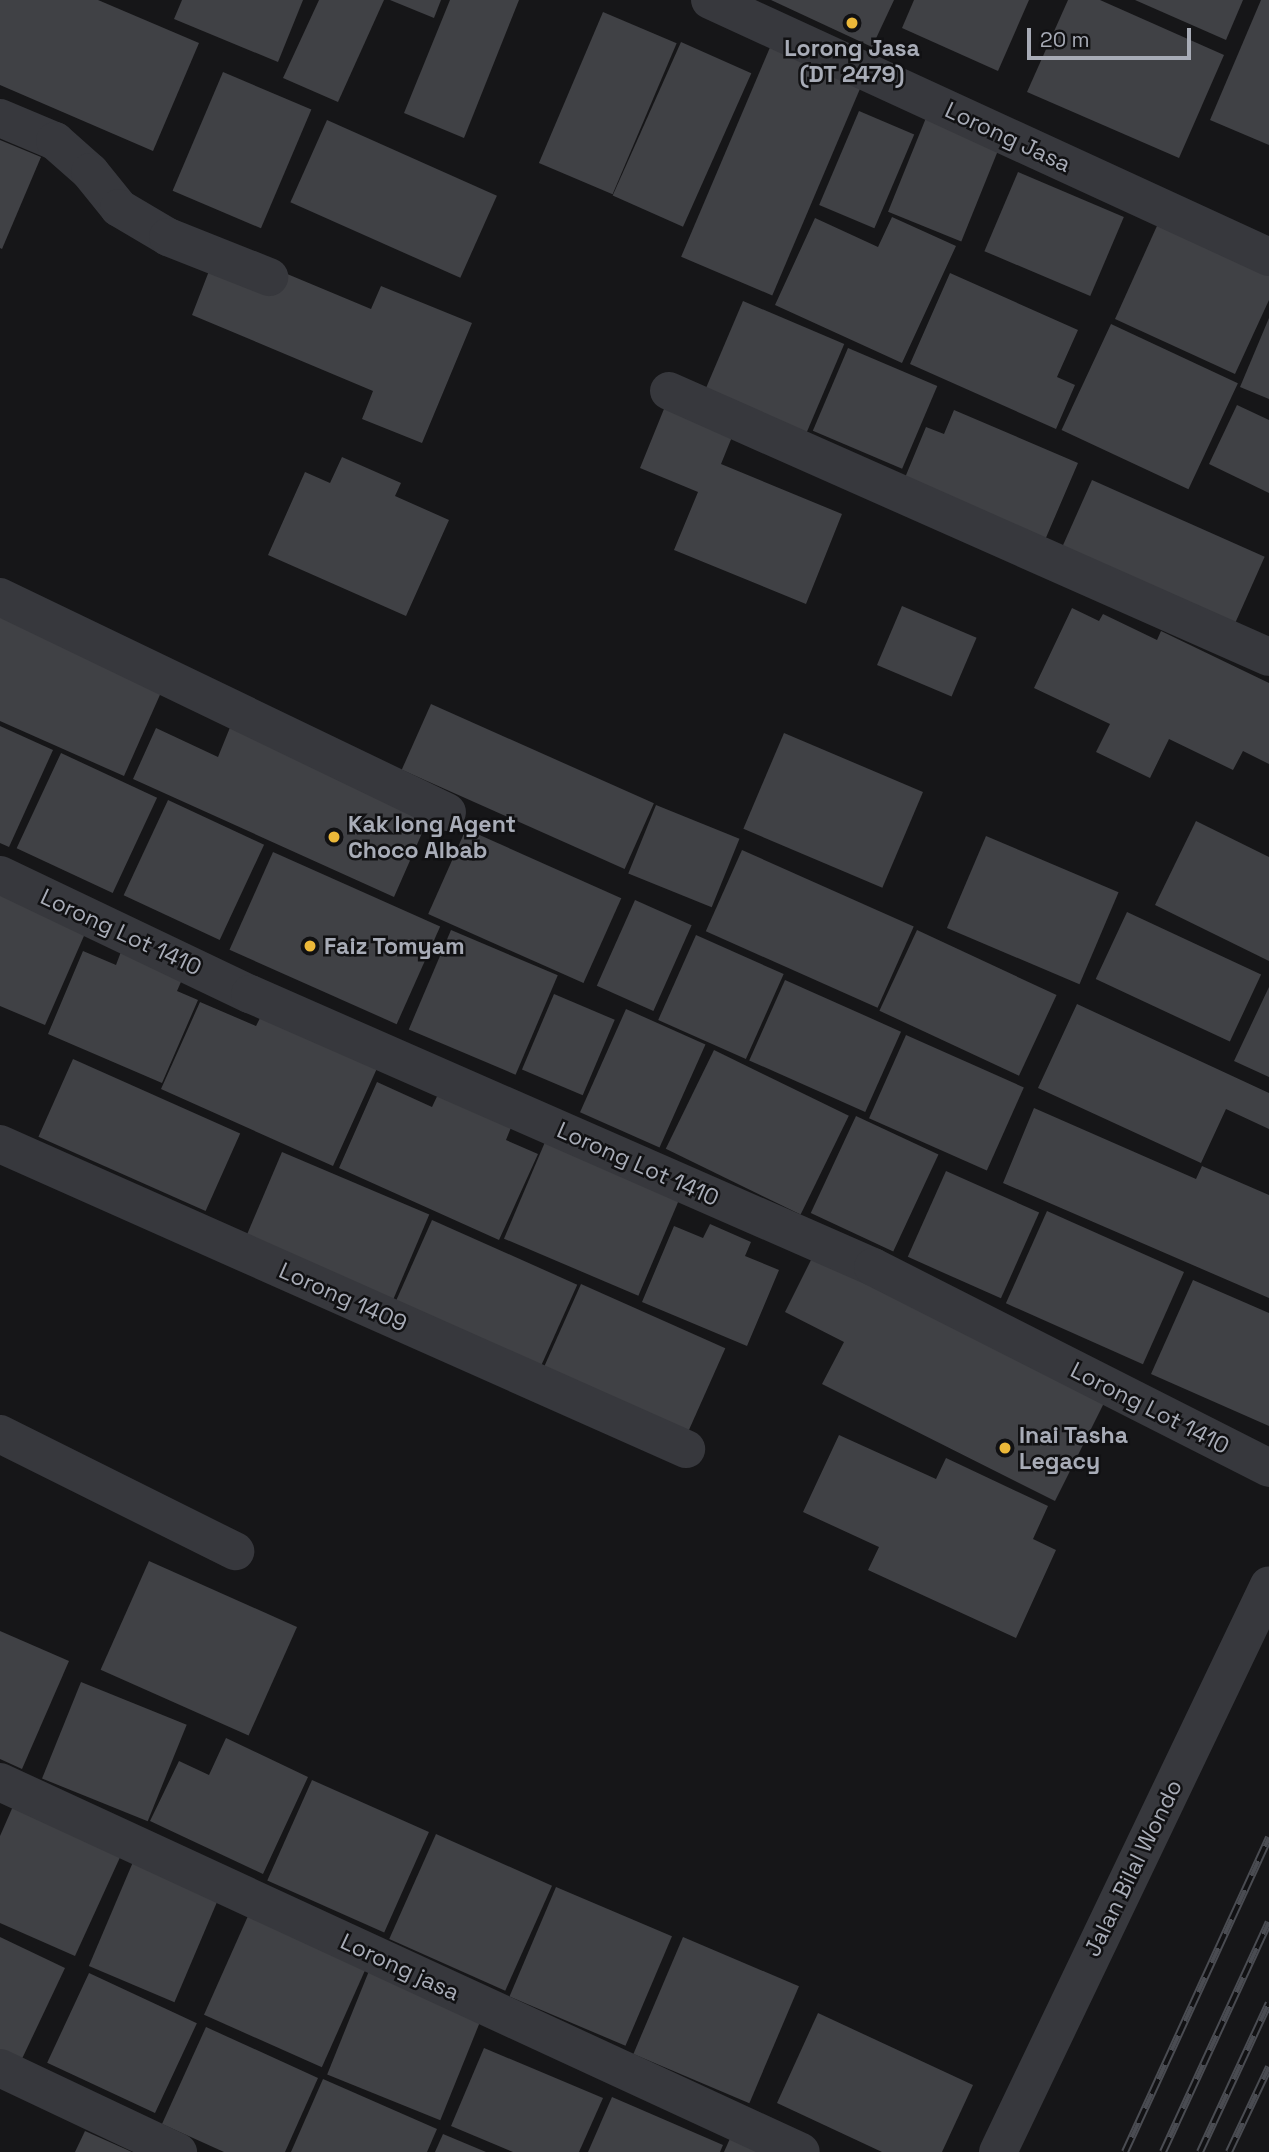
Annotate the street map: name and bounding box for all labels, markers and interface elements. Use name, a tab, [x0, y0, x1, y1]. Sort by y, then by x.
scale bar	[1031, 14, 1196, 58]
marker: Lorong Jasa (DT 2479)	[844, 15, 860, 31]
text: 20 m	[1040, 26, 1090, 53]
place label: Lorong Jasa (DT 2479)	[784, 34, 920, 88]
street label: Lorong Jasa	[941, 96, 1075, 178]
place label: Kak long Agent Choco Albab	[348, 810, 516, 864]
marker: Kak long Agent Choco Albab	[326, 829, 342, 845]
street label: Lorong Lot 1410	[36, 883, 206, 981]
place label: Faiz Tomyam	[324, 932, 465, 960]
marker: Faiz Tomyam	[302, 938, 318, 954]
street label: Lorong Lot 1410	[553, 1116, 723, 1212]
street label: Lorong 1409	[275, 1257, 411, 1337]
street label: Lorong Lot 1410	[1066, 1356, 1234, 1460]
place label: Inai Tasha Legacy	[1019, 1421, 1129, 1475]
marker: Inai Tasha Legacy	[997, 1440, 1013, 1456]
street label: Jalan Bilal Wondo	[1078, 1775, 1188, 1961]
street label: Lorong jasa	[336, 1927, 464, 2007]

